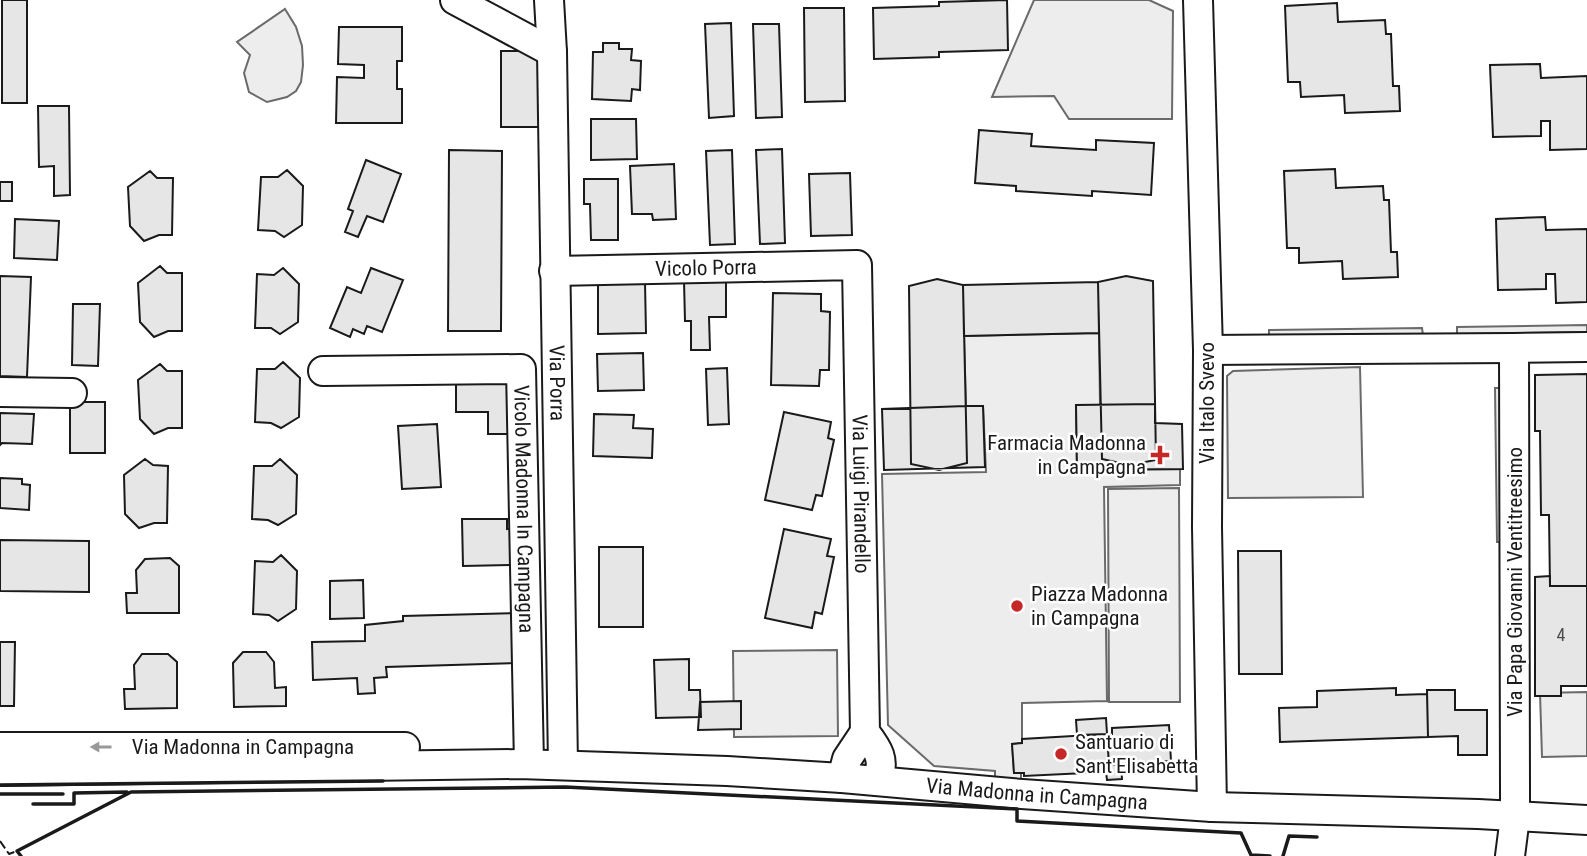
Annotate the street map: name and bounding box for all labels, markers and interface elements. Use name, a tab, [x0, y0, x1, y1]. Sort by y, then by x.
street label: Vicolo Porra	[655, 255, 757, 281]
street label: Via Italo Svevo	[1195, 342, 1219, 464]
street label: Via Porra	[545, 345, 570, 421]
street label: Vicolo Madonna In Campagna	[509, 385, 538, 633]
street label: Via Luigi Pirandello	[848, 414, 874, 574]
place label: Farmacia Madonna in Campagna	[987, 431, 1146, 479]
marker: Farmacia Madonna in Campagna	[1152, 447, 1168, 463]
street label: Via Papa Giovanni Ventitreesimo	[1503, 447, 1527, 717]
place label: Piazza Madonna in Campagna	[1031, 582, 1168, 630]
marker: Piazza Madonna in Campagna	[1009, 598, 1025, 614]
house number: 4	[1557, 624, 1566, 645]
place label: Santuario di Sant'Elisabetta	[1075, 730, 1198, 778]
street label: Via Madonna in Campagna	[132, 735, 354, 759]
one-way arrow	[90, 741, 112, 753]
marker: Santuario di Sant'Elisabetta	[1053, 746, 1069, 762]
street label: Via Madonna in Campagna	[925, 774, 1149, 815]

